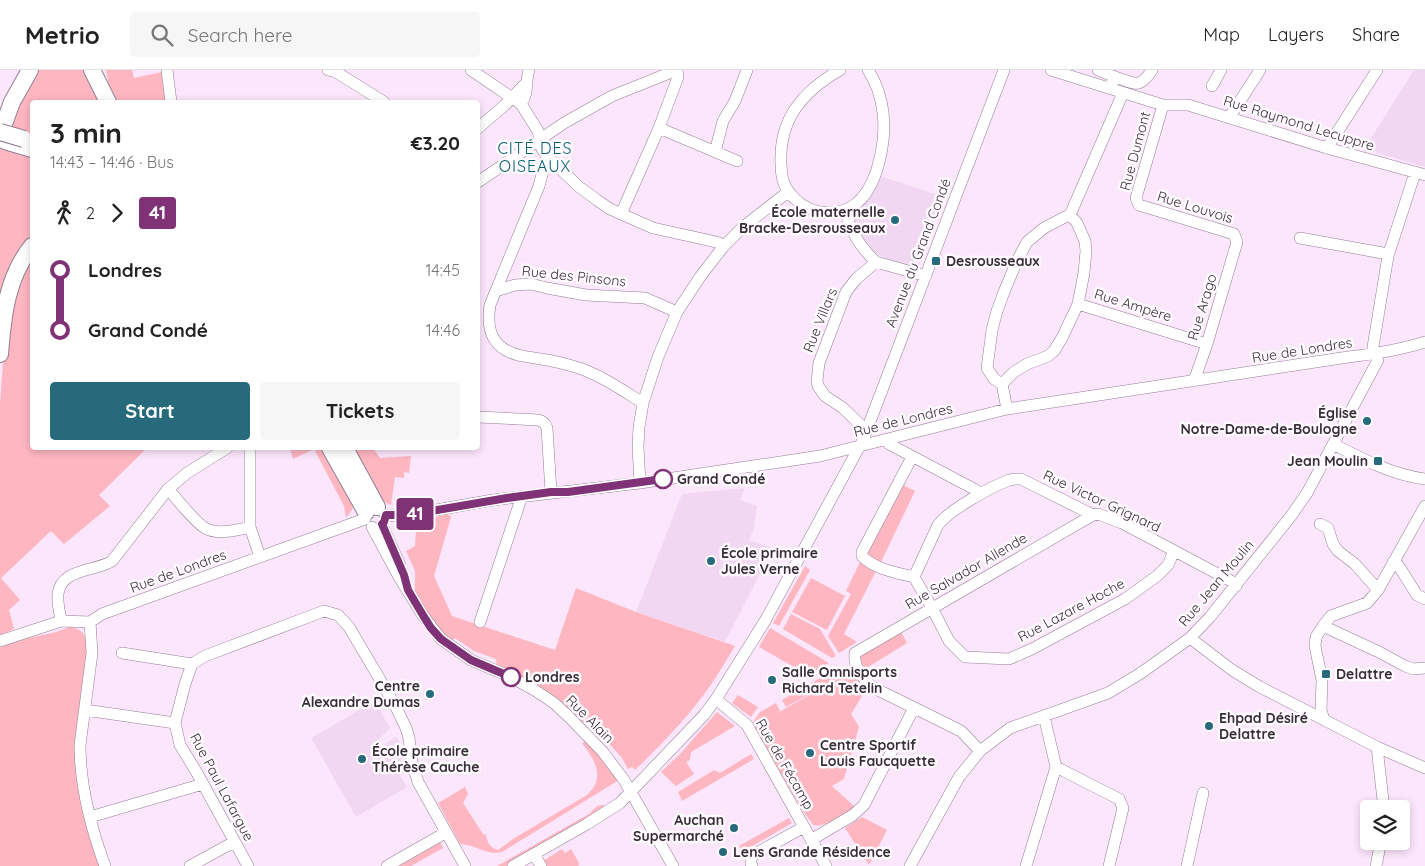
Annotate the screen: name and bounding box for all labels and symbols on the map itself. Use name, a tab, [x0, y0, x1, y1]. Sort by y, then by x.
street label: Rue Raymond Lecuppre	[1221, 91, 1377, 155]
street label: Rue Dumont	[1116, 109, 1154, 192]
district label: CITÉ DES OISEAUX	[497, 138, 573, 176]
street label: Avenue du Grand Condé	[881, 176, 955, 330]
street label: Rue Louvois	[1155, 187, 1235, 227]
place label: École maternelle Bracke-Desrousseaux	[739, 203, 885, 237]
marker: École maternelle Bracke-Desrousseaux	[889, 214, 901, 226]
place label: Desrousseaux	[946, 252, 1040, 270]
marker: Desrousseaux	[930, 255, 942, 267]
street label: Rue des Pinsons	[521, 262, 627, 290]
street label: Rue Arago	[1183, 272, 1221, 342]
street label: Rue Villars	[799, 285, 841, 355]
street label: Rue Ampère	[1092, 285, 1174, 325]
street label: Rue de Londres	[1251, 333, 1353, 367]
street label: Rue de Londres	[852, 399, 954, 441]
place label: Église Notre-Dame-de-Boulogne	[1181, 404, 1357, 438]
marker: Église Notre-Dame-de-Boulogne	[1361, 415, 1373, 427]
place label: Jean Moulin	[1287, 452, 1368, 470]
marker: Jean Moulin	[1372, 455, 1384, 467]
street label: Rue Victor Grignard	[1040, 466, 1164, 536]
marker: Grand Condé	[653, 469, 673, 489]
place label: Grand Condé	[677, 470, 765, 488]
line badge: 41	[392, 498, 438, 530]
street label: Rue Salvador Allende	[902, 529, 1030, 613]
street label: Rue Jean Moulin	[1175, 536, 1257, 630]
place label: École primaire Jules Verne	[721, 544, 818, 578]
street label: Rue de Londres	[127, 545, 229, 597]
marker: École primaire Jules Verne	[705, 555, 717, 567]
street label: Rue Lazare Hoche	[1014, 574, 1128, 646]
place label: Salle Omnisports Richard Tetelin	[782, 663, 897, 697]
place label: Delattre	[1336, 665, 1392, 683]
marker: Londres	[501, 667, 521, 687]
place label: Londres	[525, 668, 580, 686]
marker: Delattre	[1320, 668, 1332, 680]
marker: Salle Omnisports Richard Tetelin	[766, 674, 778, 686]
place label: Centre Alexandre Dumas	[302, 677, 420, 711]
marker: Centre Alexandre Dumas	[424, 688, 436, 700]
street label: Rue Alain	[562, 691, 618, 747]
place label: Ehpad Désiré Delattre	[1219, 709, 1308, 743]
street label: Rue de Fécamp	[752, 715, 818, 813]
marker: Ehpad Désiré Delattre	[1203, 720, 1215, 732]
street label: Rue Paul Lafargue	[186, 730, 258, 844]
place label: Centre Sportif Louis Faucquette	[820, 736, 935, 770]
place label: École primaire Thérèse Cauche	[372, 742, 480, 776]
marker: Centre Sportif Louis Faucquette	[804, 747, 816, 759]
marker: École primaire Thérèse Cauche	[356, 753, 368, 765]
place label: Auchan Supermarché	[633, 811, 724, 845]
marker: Auchan Supermarché	[728, 822, 740, 834]
place label: Lens Grande Résidence	[733, 843, 891, 861]
marker: Lens Grande Résidence	[717, 846, 729, 858]

